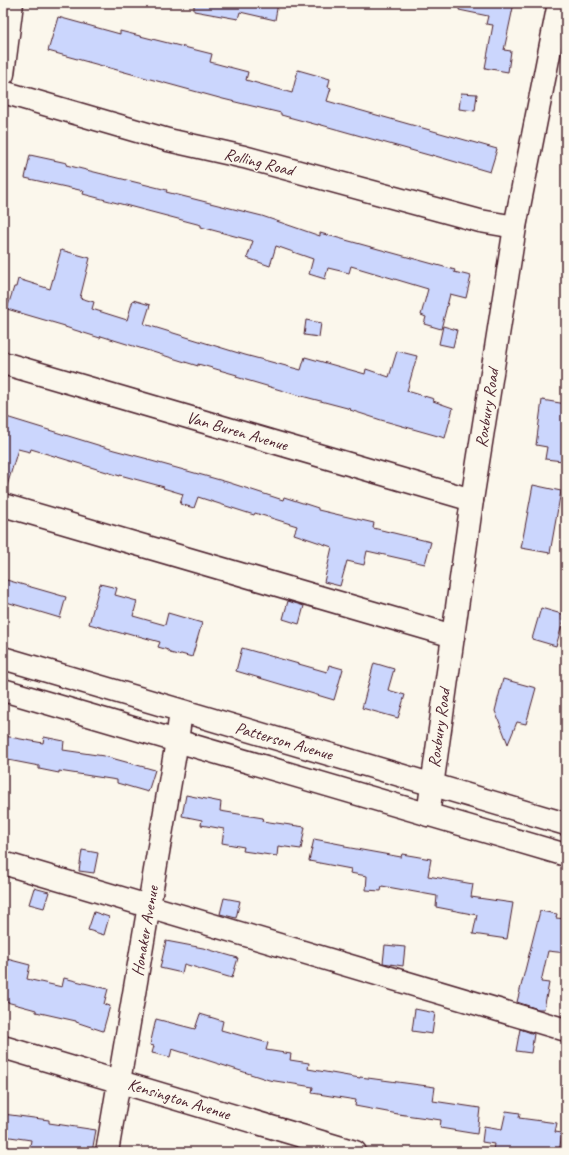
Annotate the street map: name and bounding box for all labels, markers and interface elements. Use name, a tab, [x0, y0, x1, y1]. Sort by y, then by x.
street label: Rolling Road	[222, 143, 299, 182]
street label: Roxbury Road	[470, 364, 504, 449]
street label: Van Buren Avenue	[184, 407, 291, 456]
street label: Roxbury Road	[423, 684, 455, 769]
street label: Patterson Avenue	[233, 717, 336, 765]
street label: Honaker Avenue	[127, 883, 164, 978]
street label: Kensington Avenue	[125, 1073, 234, 1125]

